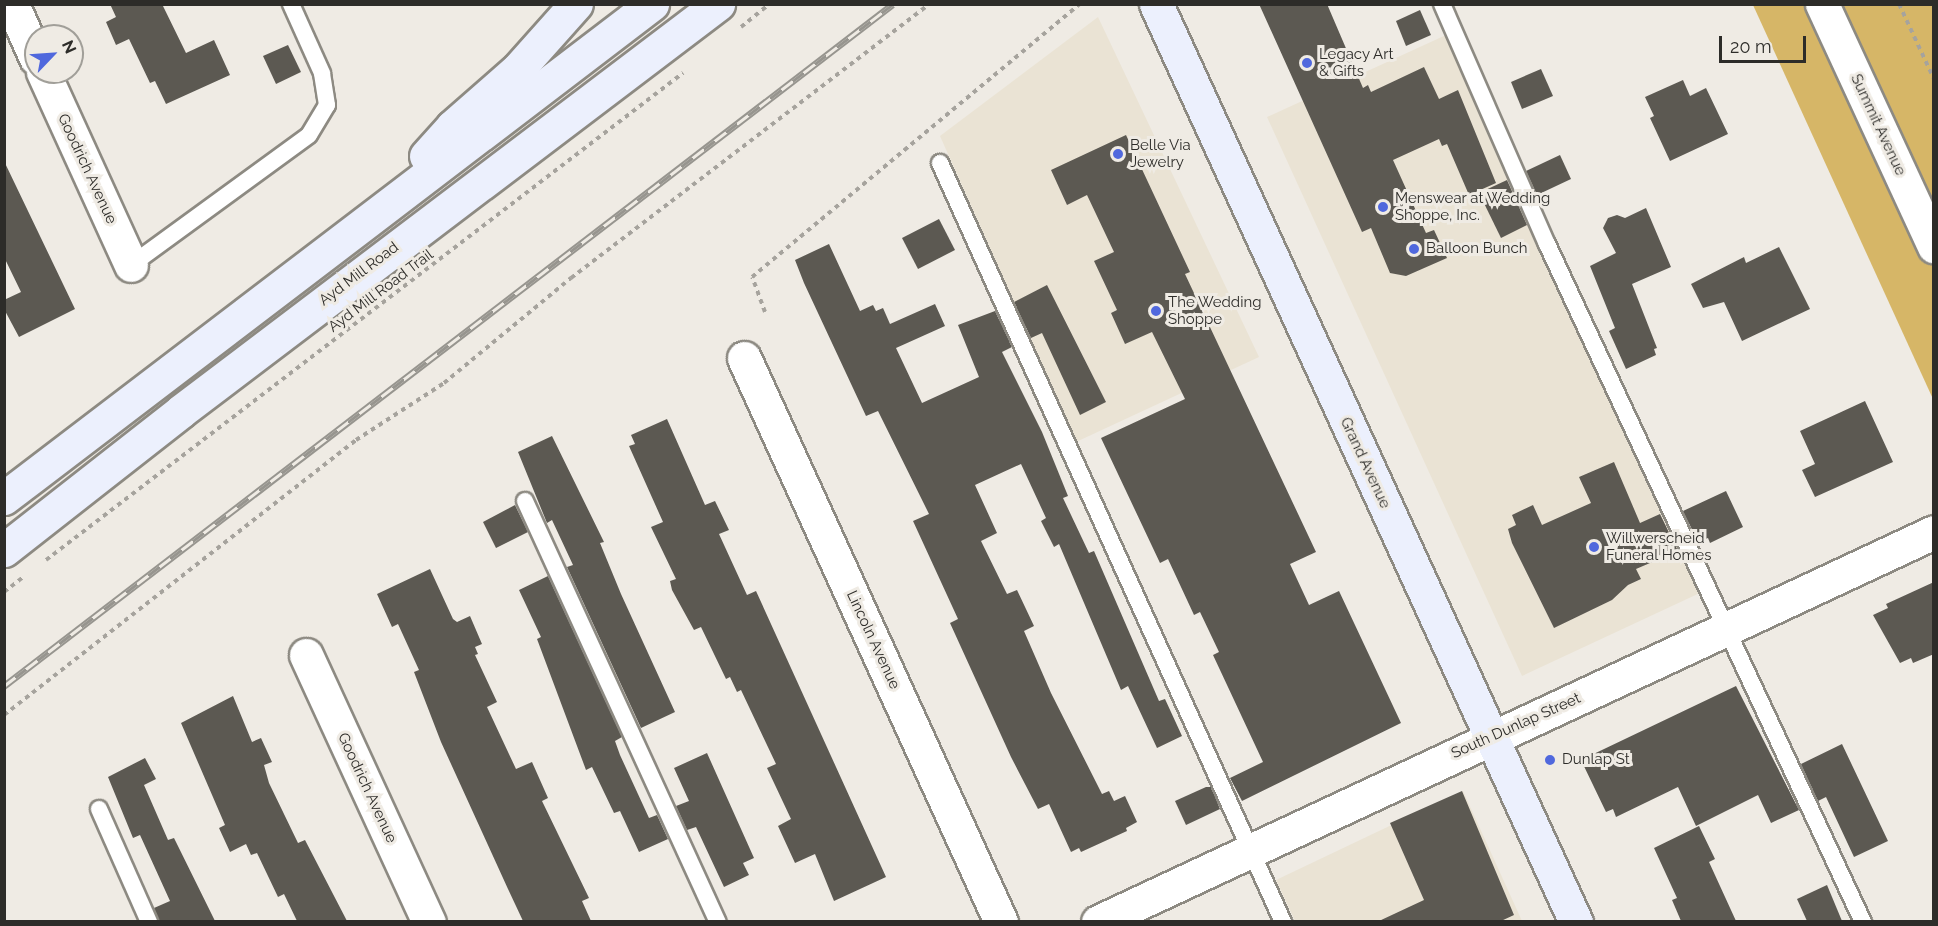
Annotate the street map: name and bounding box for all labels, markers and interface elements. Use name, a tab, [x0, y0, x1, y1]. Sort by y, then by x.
north arrow	[24, 24, 84, 84]
scale bar	[1722, 24, 1809, 62]
text: 20 m	[1730, 36, 1772, 57]
text: N	[58, 37, 80, 57]
place label: Legacy Art & Gifts	[1319, 45, 1394, 80]
marker: Legacy Art & Gifts	[1300, 56, 1314, 70]
street label: Summit Avenue	[1847, 71, 1909, 179]
street label: Goodrich Avenue	[54, 111, 120, 227]
place label: Belle Via Jewelry	[1130, 136, 1191, 171]
marker: Belle Via Jewelry	[1111, 147, 1125, 161]
place label: Menswear at Wedding Shoppe, Inc.	[1395, 189, 1551, 224]
marker: Menswear at Wedding Shoppe, Inc.	[1376, 200, 1390, 214]
street label: Ayd Mill Road	[316, 238, 402, 310]
place label: Balloon Bunch	[1426, 240, 1527, 258]
marker: Balloon Bunch	[1407, 242, 1421, 256]
street label: Ayd Mill Road Trail	[325, 245, 437, 337]
place label: The Wedding Shoppe	[1168, 293, 1262, 328]
marker: The Wedding Shoppe	[1149, 304, 1163, 318]
street label: Grand Avenue	[1336, 414, 1394, 512]
place label: Willwerscheid Funeral Homes	[1606, 529, 1712, 564]
marker: Willwerscheid Funeral Homes	[1587, 540, 1601, 554]
street label: Lincoln Avenue	[842, 588, 904, 692]
street label: South Dunlap Street	[1448, 689, 1584, 763]
street label: Goodrich Avenue	[334, 730, 400, 846]
place label: Dunlap St	[1562, 751, 1630, 769]
marker: Dunlap St	[1543, 753, 1557, 767]

